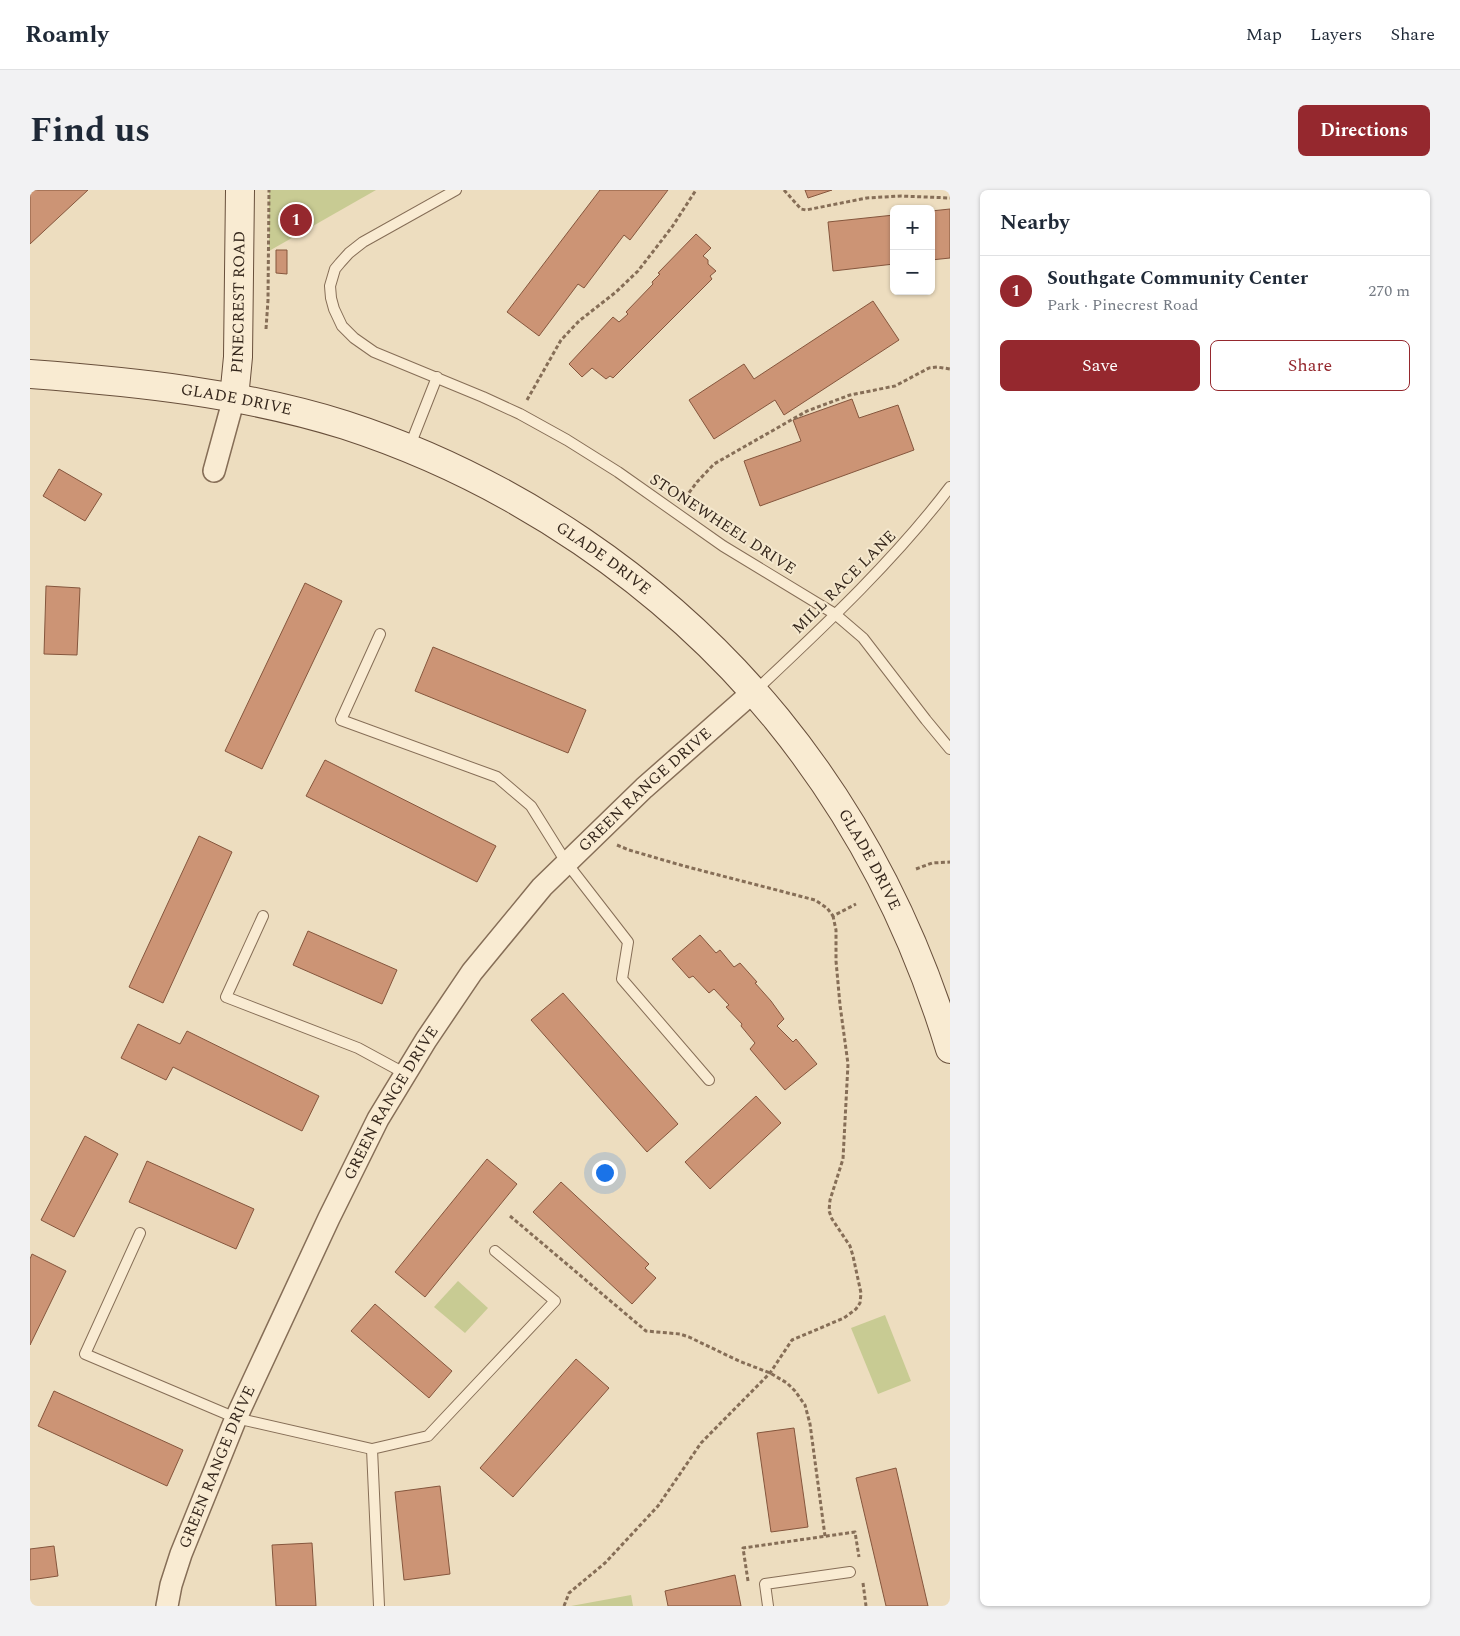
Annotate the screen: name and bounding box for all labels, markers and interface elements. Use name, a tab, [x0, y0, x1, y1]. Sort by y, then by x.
text: Roamly	[25, 17, 109, 53]
text: Map	[1246, 21, 1282, 48]
text: Layers	[1310, 21, 1362, 48]
text: Share	[1390, 21, 1435, 48]
text: Find us	[30, 104, 150, 157]
button: Directions	[1298, 105, 1430, 156]
pin: 1	[280, 201, 312, 239]
map controls	[890, 205, 935, 295]
button: +	[890, 205, 935, 250]
text: Nearby	[1000, 207, 1070, 239]
street label: PINECREST ROAD	[224, 231, 252, 375]
button: −	[890, 250, 935, 295]
text: Southgate Community Center	[1047, 264, 1308, 293]
text: 1	[1012, 279, 1020, 303]
text: 270 m	[1368, 279, 1410, 303]
text: Park · Pinecrest Road	[1047, 293, 1199, 317]
button: Save	[1000, 340, 1200, 391]
button: Share	[1210, 340, 1410, 391]
street label: GLADE DRIVE	[179, 377, 294, 422]
street label: STONEWHEEL DRIVE	[645, 468, 801, 580]
street label: GLADE DRIVE	[551, 515, 656, 601]
street label: MILL RACE LANE	[786, 524, 902, 640]
street label: GREEN RANGE DRIVE	[573, 722, 717, 858]
street label: GLADE DRIVE	[832, 804, 907, 914]
street label: GREEN RANGE DRIVE	[338, 1021, 444, 1184]
your location	[592, 1160, 618, 1186]
street label: GREEN RANGE DRIVE	[172, 1382, 261, 1552]

